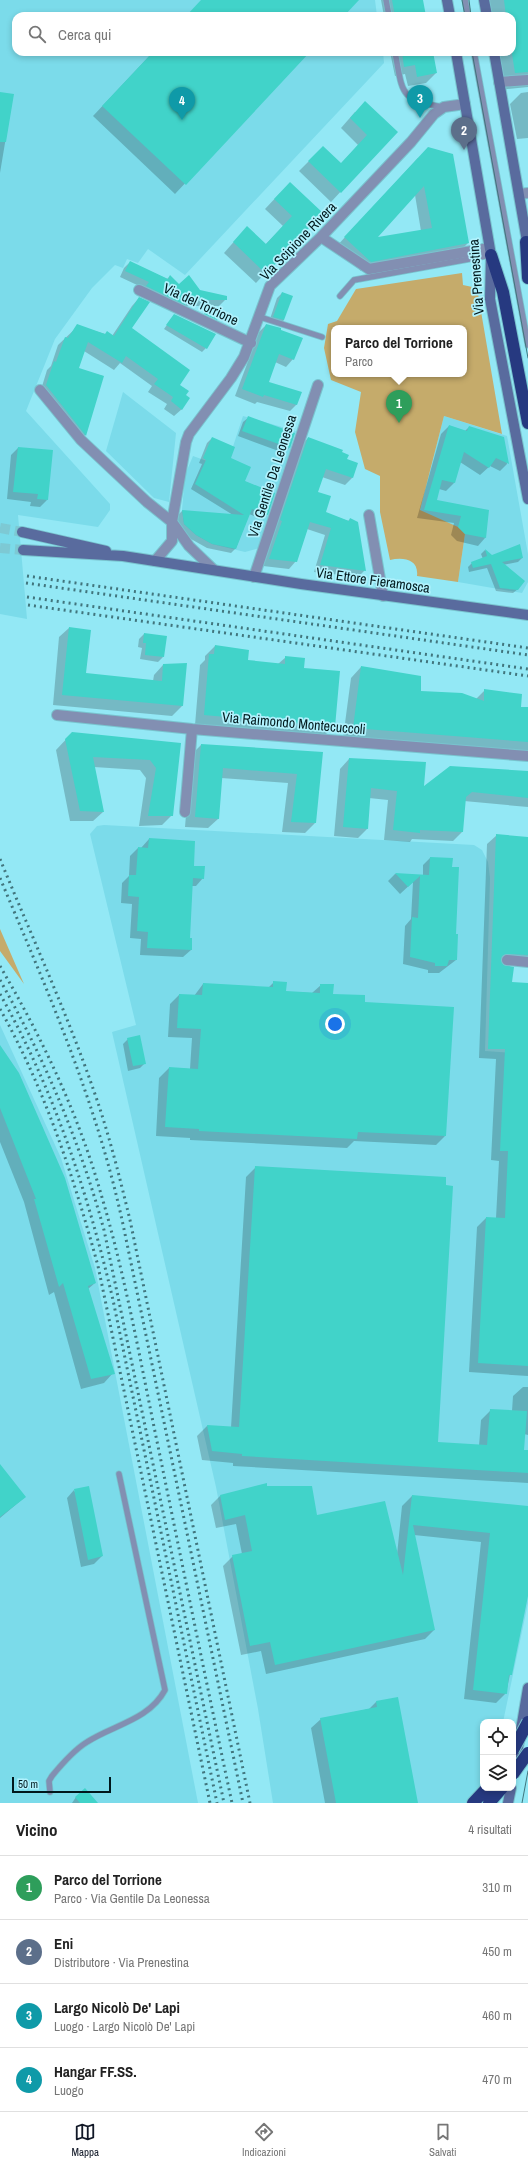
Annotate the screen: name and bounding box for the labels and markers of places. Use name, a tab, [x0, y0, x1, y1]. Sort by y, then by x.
pin: 3	[407, 85, 433, 118]
pin: 4	[169, 87, 195, 120]
pin: 2	[451, 117, 477, 150]
pin: 1	[386, 390, 412, 423]

